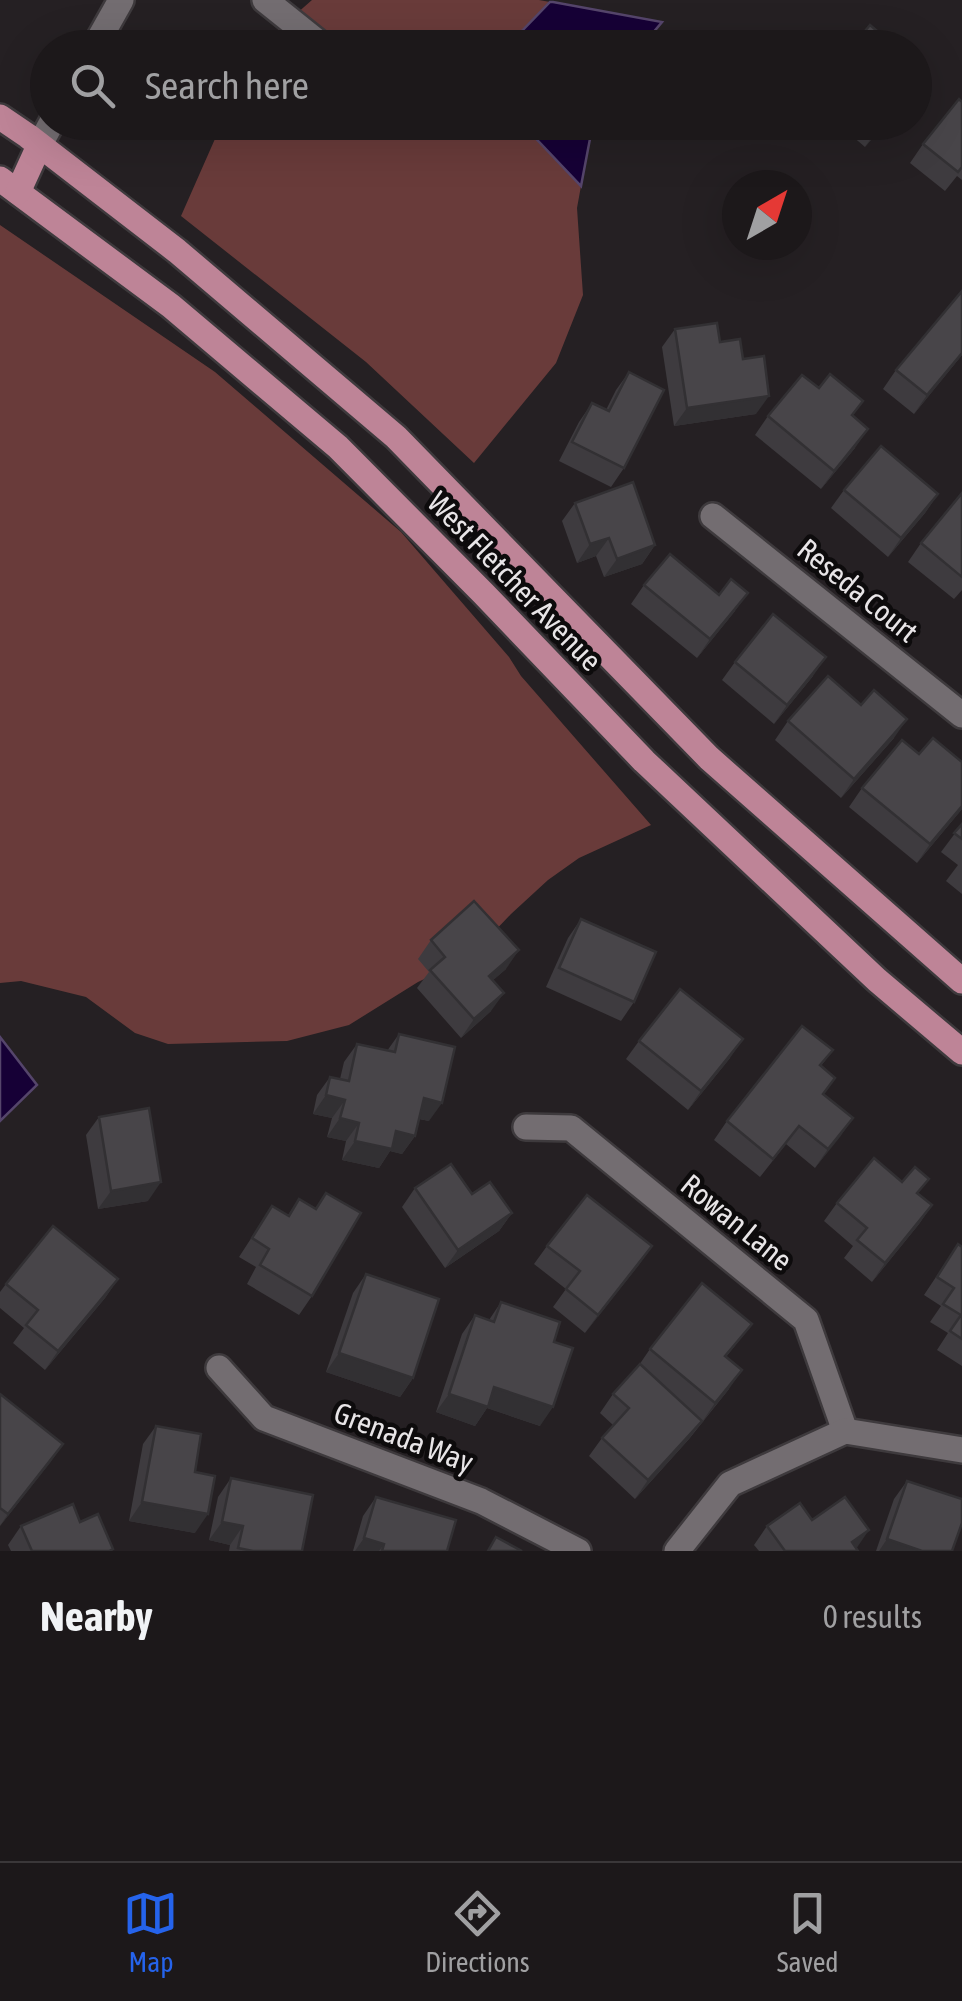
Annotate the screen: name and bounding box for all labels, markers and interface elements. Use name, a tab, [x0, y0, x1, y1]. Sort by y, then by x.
search box	[30, 30, 932, 140]
icon: search	[65, 58, 120, 113]
text: Search here	[145, 64, 309, 107]
north arrow	[722, 170, 812, 260]
street label: West Fletcher Avenue	[421, 485, 609, 677]
street label: Reseda Court	[791, 531, 925, 649]
street label: Rowan Lane	[675, 1167, 799, 1277]
street label: Grenada Way	[330, 1395, 478, 1479]
text: Nearby	[40, 1592, 153, 1640]
text: 0 results	[823, 1598, 922, 1635]
tab: Map	[123, 1886, 178, 1978]
tab: Directions	[425, 1886, 530, 1978]
tab: Saved	[777, 1886, 839, 1978]

